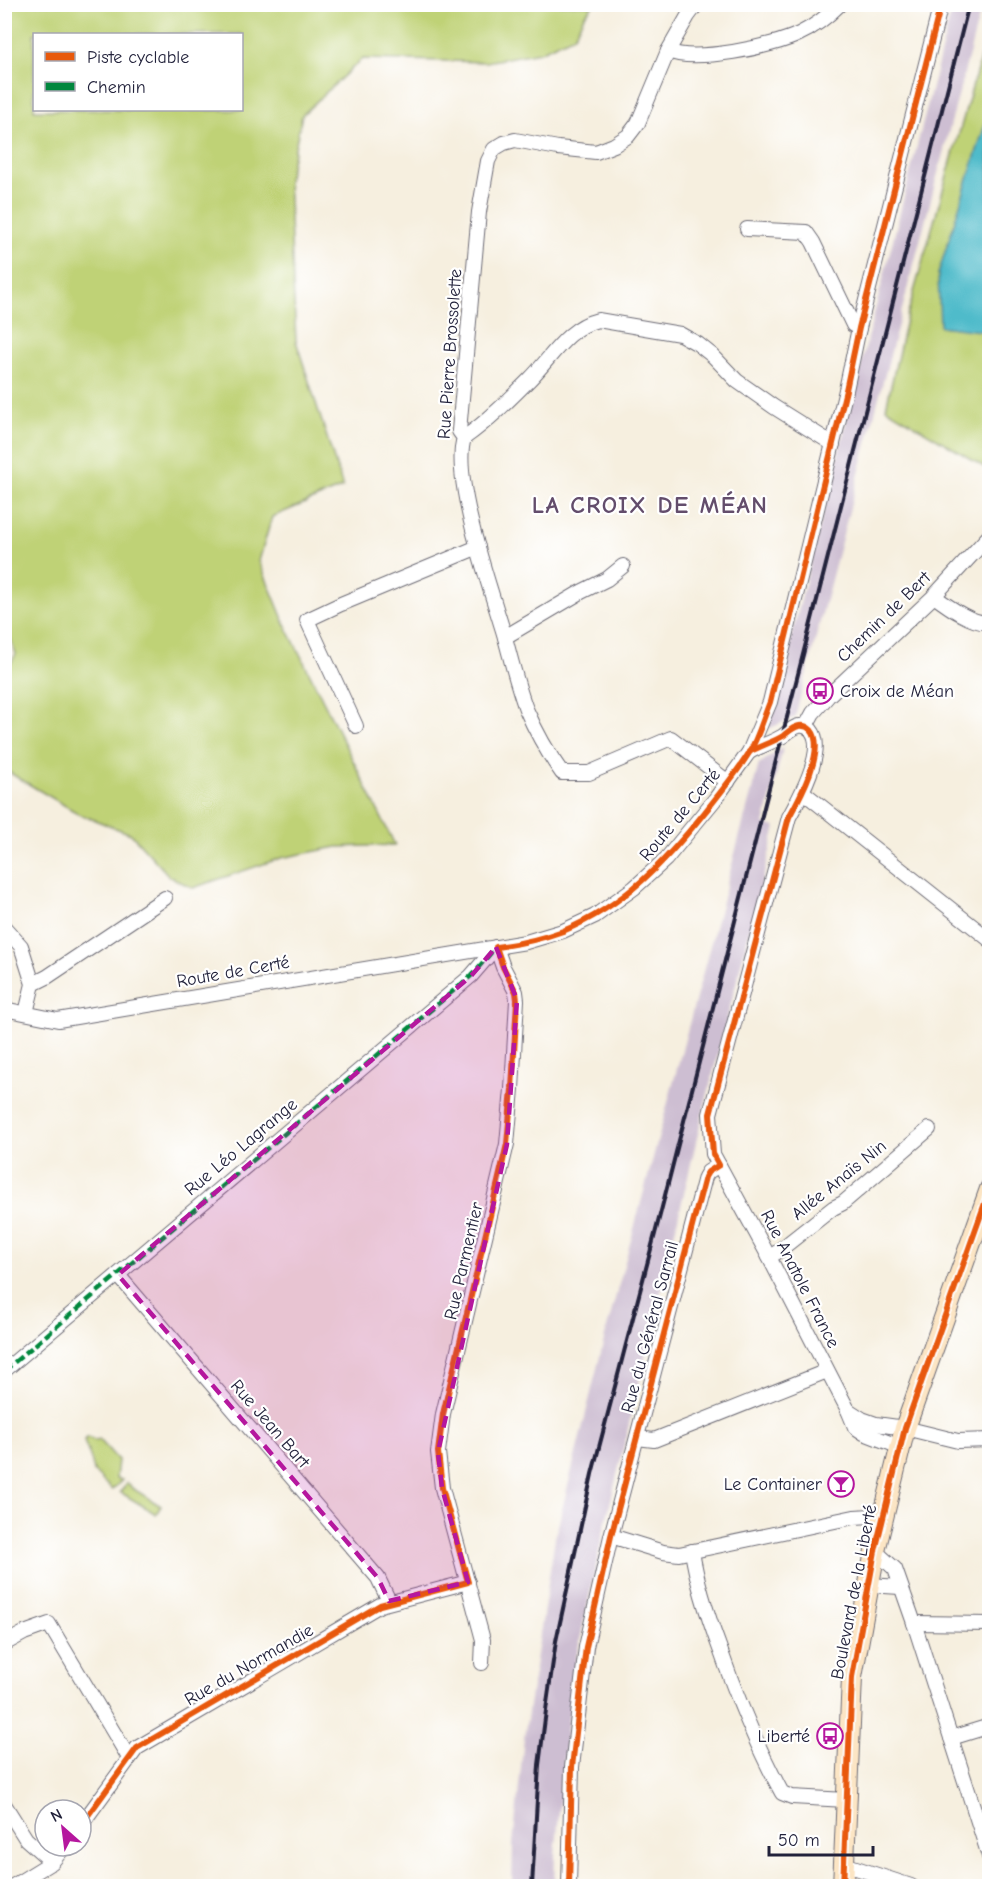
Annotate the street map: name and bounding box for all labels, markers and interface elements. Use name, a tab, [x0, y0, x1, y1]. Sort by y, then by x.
legend	[33, 33, 243, 111]
text: Piste cyclable	[87, 47, 189, 68]
text: Chemin	[87, 77, 146, 98]
street label: Rue Pierre Brossolette	[434, 268, 466, 440]
district label: LA CROIX DE MÉAN	[532, 491, 768, 519]
street label: Chemin de Bert	[833, 567, 936, 667]
bus stop icon: Croix de Méan	[805, 676, 835, 706]
place label: Croix de Méan	[840, 681, 954, 702]
street label: Route de Certé	[635, 764, 725, 866]
street label: Route de Certé	[175, 952, 291, 992]
street label: Rue Léo Lagrange	[181, 1094, 301, 1200]
street label: Allée Anaïs Nin	[787, 1135, 891, 1225]
street label: Rue Parmentier	[440, 1199, 488, 1322]
street label: Rue Anatole France	[756, 1207, 844, 1351]
street label: Rue du Général Sarrail	[617, 1239, 683, 1415]
street label: Rue Jean Bart	[226, 1376, 315, 1473]
bar icon: Le Container	[826, 1469, 856, 1499]
place label: Le Container	[724, 1474, 823, 1495]
street label: Boulevard de la Liberté	[827, 1503, 881, 1681]
street label: Rue du Normandie	[181, 1620, 317, 1710]
bus stop icon: Liberté	[815, 1721, 845, 1751]
place label: Liberté	[757, 1726, 810, 1747]
north arrow	[33, 1798, 93, 1858]
text: N	[48, 1805, 65, 1826]
scale bar	[769, 1819, 872, 1857]
text: 50 m	[778, 1830, 820, 1851]

